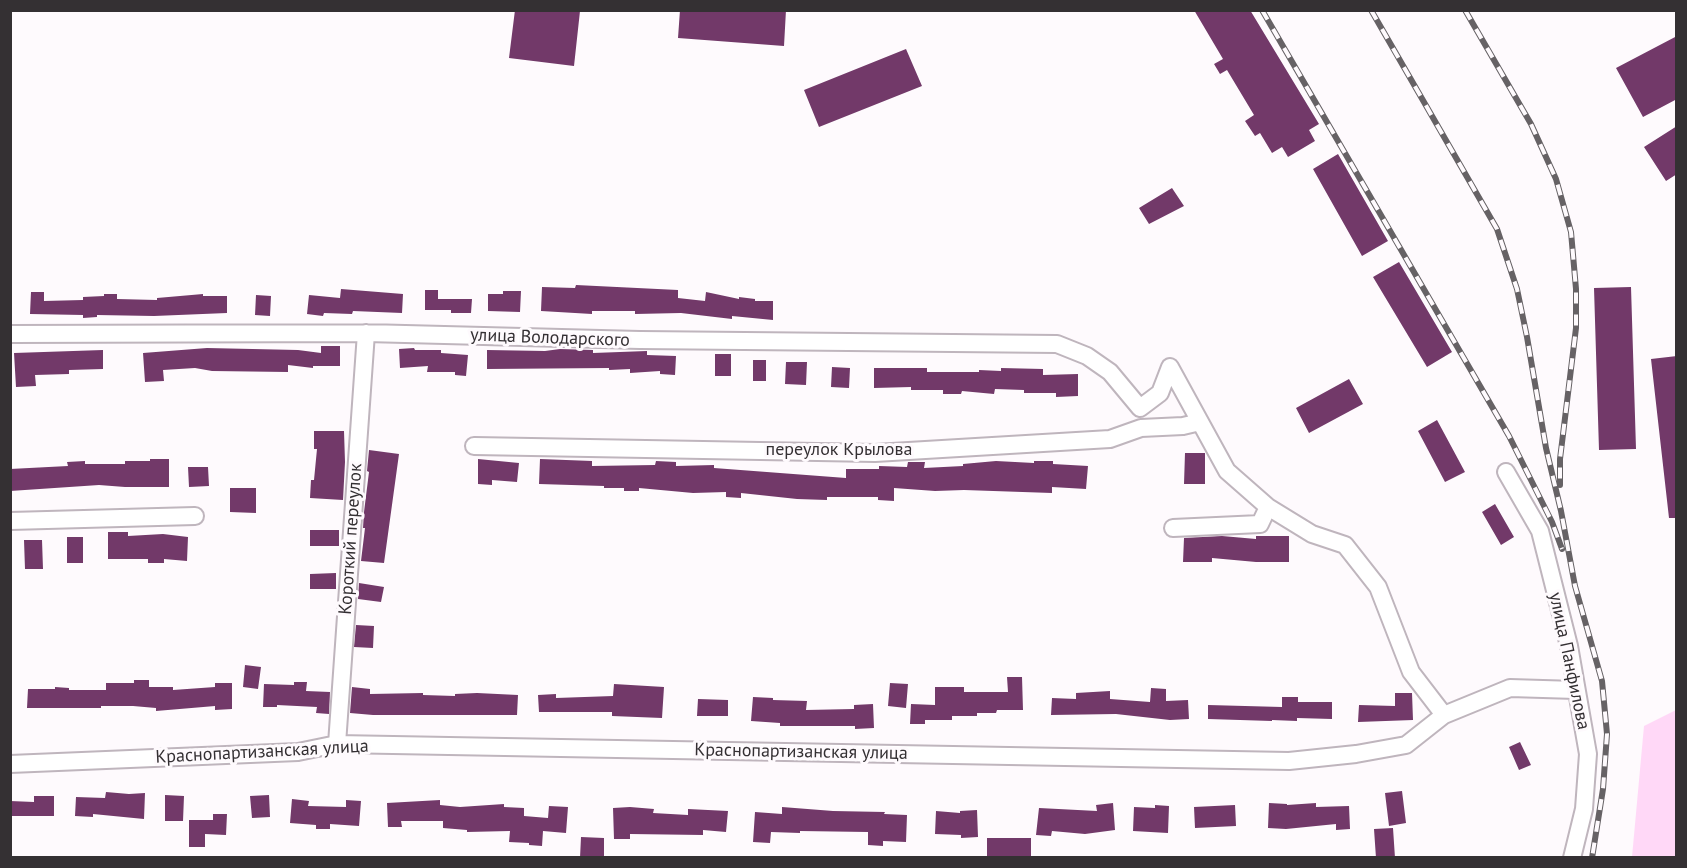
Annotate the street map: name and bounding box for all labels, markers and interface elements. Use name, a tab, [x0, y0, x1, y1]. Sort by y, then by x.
street label: улица Володарского	[470, 324, 630, 352]
street label: переулок Крылова	[766, 439, 912, 461]
street label: Короткий переулок	[335, 463, 367, 615]
street label: улица Панфилова	[1544, 590, 1594, 732]
street label: Краснопартизанская улица	[155, 736, 369, 768]
street label: Краснопартизанская улица	[694, 739, 908, 765]

